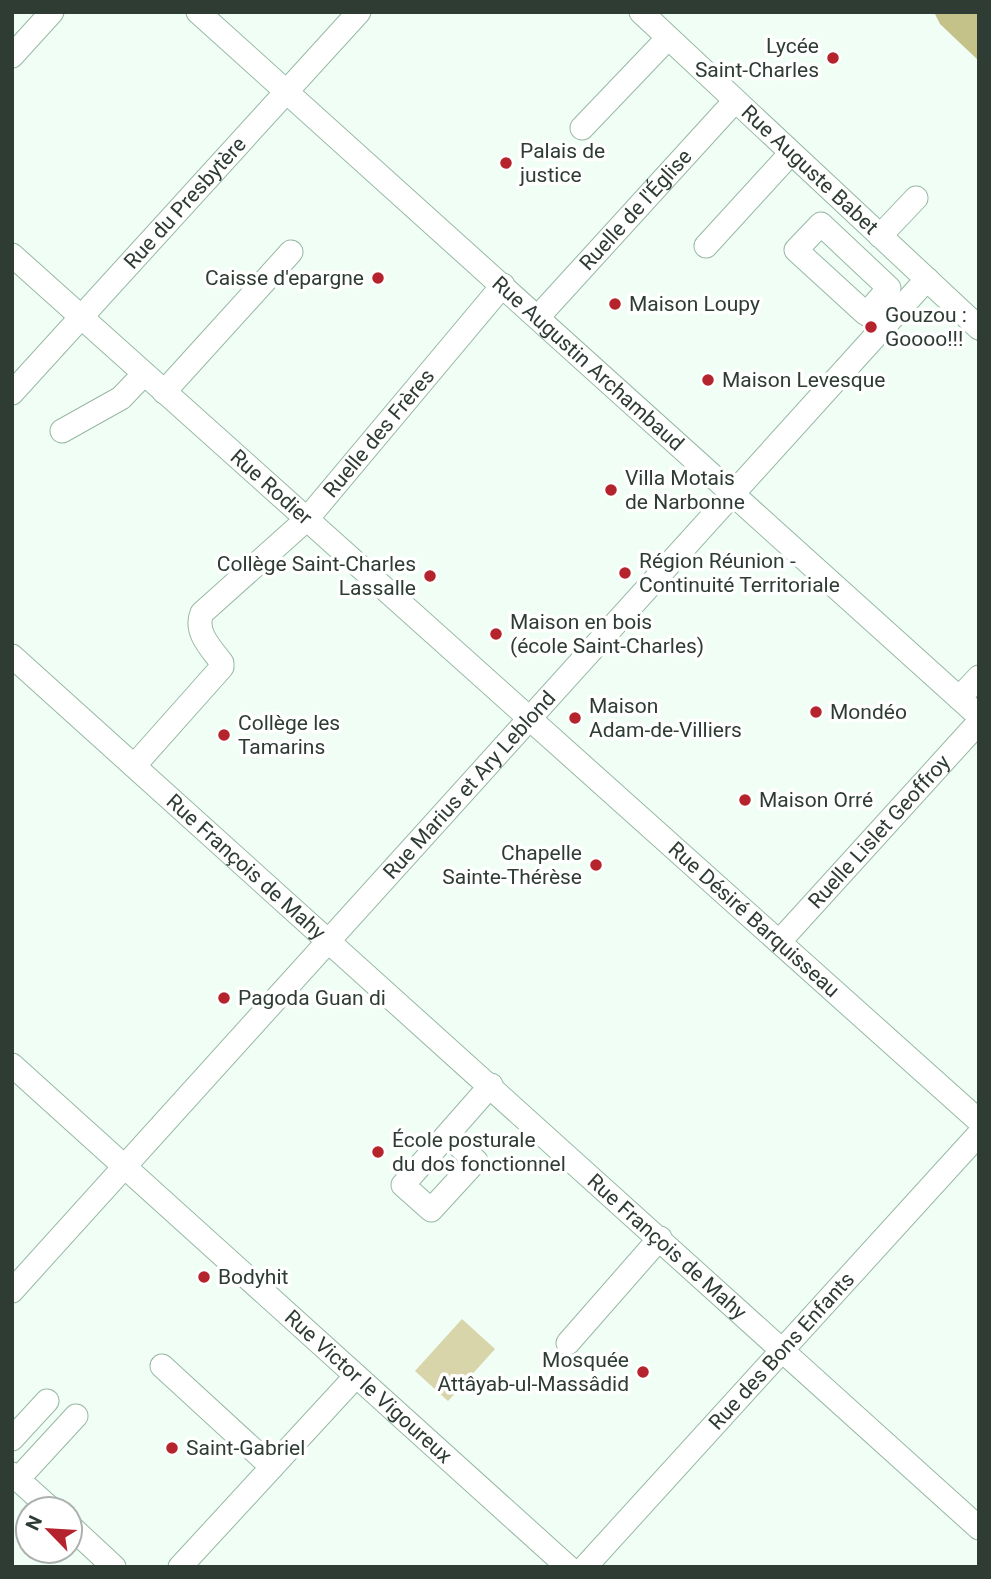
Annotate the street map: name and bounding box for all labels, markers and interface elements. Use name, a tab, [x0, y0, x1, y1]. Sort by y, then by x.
place label: Lycée Saint-Charles	[695, 34, 819, 82]
marker: Lycée Saint-Charles	[825, 50, 841, 66]
street label: Rue Auguste Babet	[737, 100, 883, 239]
street label: Rue du Presbytère	[119, 132, 251, 274]
place label: Palais de justice	[519, 139, 605, 187]
street label: Ruelle de l'Église	[575, 144, 697, 275]
marker: Palais de justice	[498, 155, 514, 171]
place label: Caisse d'epargne	[205, 266, 364, 290]
marker: Caisse d'epargne	[370, 270, 386, 286]
street label: Rue Augustin Archambaud	[488, 271, 688, 456]
place label: Maison Loupy	[629, 292, 760, 316]
marker: Maison Loupy	[607, 296, 623, 312]
place label: Gouzou : Goooo!!!	[885, 303, 967, 351]
marker: Gouzou : Goooo!!!	[863, 319, 879, 335]
street label: Ruelle des Frères	[318, 364, 439, 502]
place label: Maison Levesque	[722, 368, 885, 392]
marker: Maison Levesque	[700, 372, 716, 388]
street label: Rue Rodier	[226, 445, 317, 530]
place label: Villa Motais de Narbonne	[625, 466, 745, 514]
marker: Villa Motais de Narbonne	[603, 482, 619, 498]
place label: Région Réunion - Continuité Territoriale	[639, 549, 840, 597]
place label: Collège Saint-Charles Lassalle	[217, 552, 416, 600]
marker: Région Réunion - Continuité Territoriale	[617, 565, 633, 581]
marker: Collège Saint-Charles Lassalle	[422, 568, 438, 584]
place label: Maison en bois (école Saint-Charles)	[510, 610, 704, 658]
marker: Maison en bois (école Saint-Charles)	[488, 626, 504, 642]
street label: Rue Marius et Ary Leblond	[378, 686, 560, 884]
place label: Maison Adam-de-Villiers	[589, 694, 742, 742]
place label: Mondéo	[830, 700, 907, 724]
marker: Mondéo	[808, 704, 824, 720]
marker: Maison Adam-de-Villiers	[567, 710, 583, 726]
place label: Collège les Tamarins	[238, 711, 340, 759]
marker: Collège les Tamarins	[216, 727, 232, 743]
street label: Ruelle Lislet Geoffroy	[804, 750, 955, 913]
place label: Maison Orré	[759, 788, 873, 812]
street label: Rue François de Mahy	[162, 789, 330, 945]
marker: Maison Orré	[737, 792, 753, 808]
street label: Rue Désiré Barquisseau	[664, 837, 844, 1002]
place label: Chapelle Sainte-Thérèse	[442, 841, 582, 889]
marker: Chapelle Sainte-Thérèse	[588, 857, 604, 873]
place label: Pagoda Guan di	[238, 986, 386, 1010]
marker: Pagoda Guan di	[216, 990, 232, 1006]
place label: École posturale du dos fonctionnel	[392, 1128, 566, 1176]
marker: École posturale du dos fonctionnel	[370, 1144, 386, 1160]
street label: Rue François de Mahy	[583, 1169, 751, 1324]
place label: Bodyhit	[218, 1265, 289, 1289]
street label: Rue des Bons Enfants	[704, 1267, 859, 1435]
marker: Bodyhit	[196, 1269, 212, 1285]
street label: Rue Victor le Vigoureux	[280, 1305, 457, 1468]
place label: Mosquée Attâyab-ul-Massâdid	[438, 1348, 629, 1396]
marker: Mosquée Attâyab-ul-Massâdid	[635, 1364, 651, 1380]
place label: Saint-Gabriel	[186, 1436, 305, 1460]
marker: Saint-Gabriel	[164, 1440, 180, 1456]
north arrow	[14, 1495, 84, 1565]
text: N	[21, 1512, 47, 1534]

